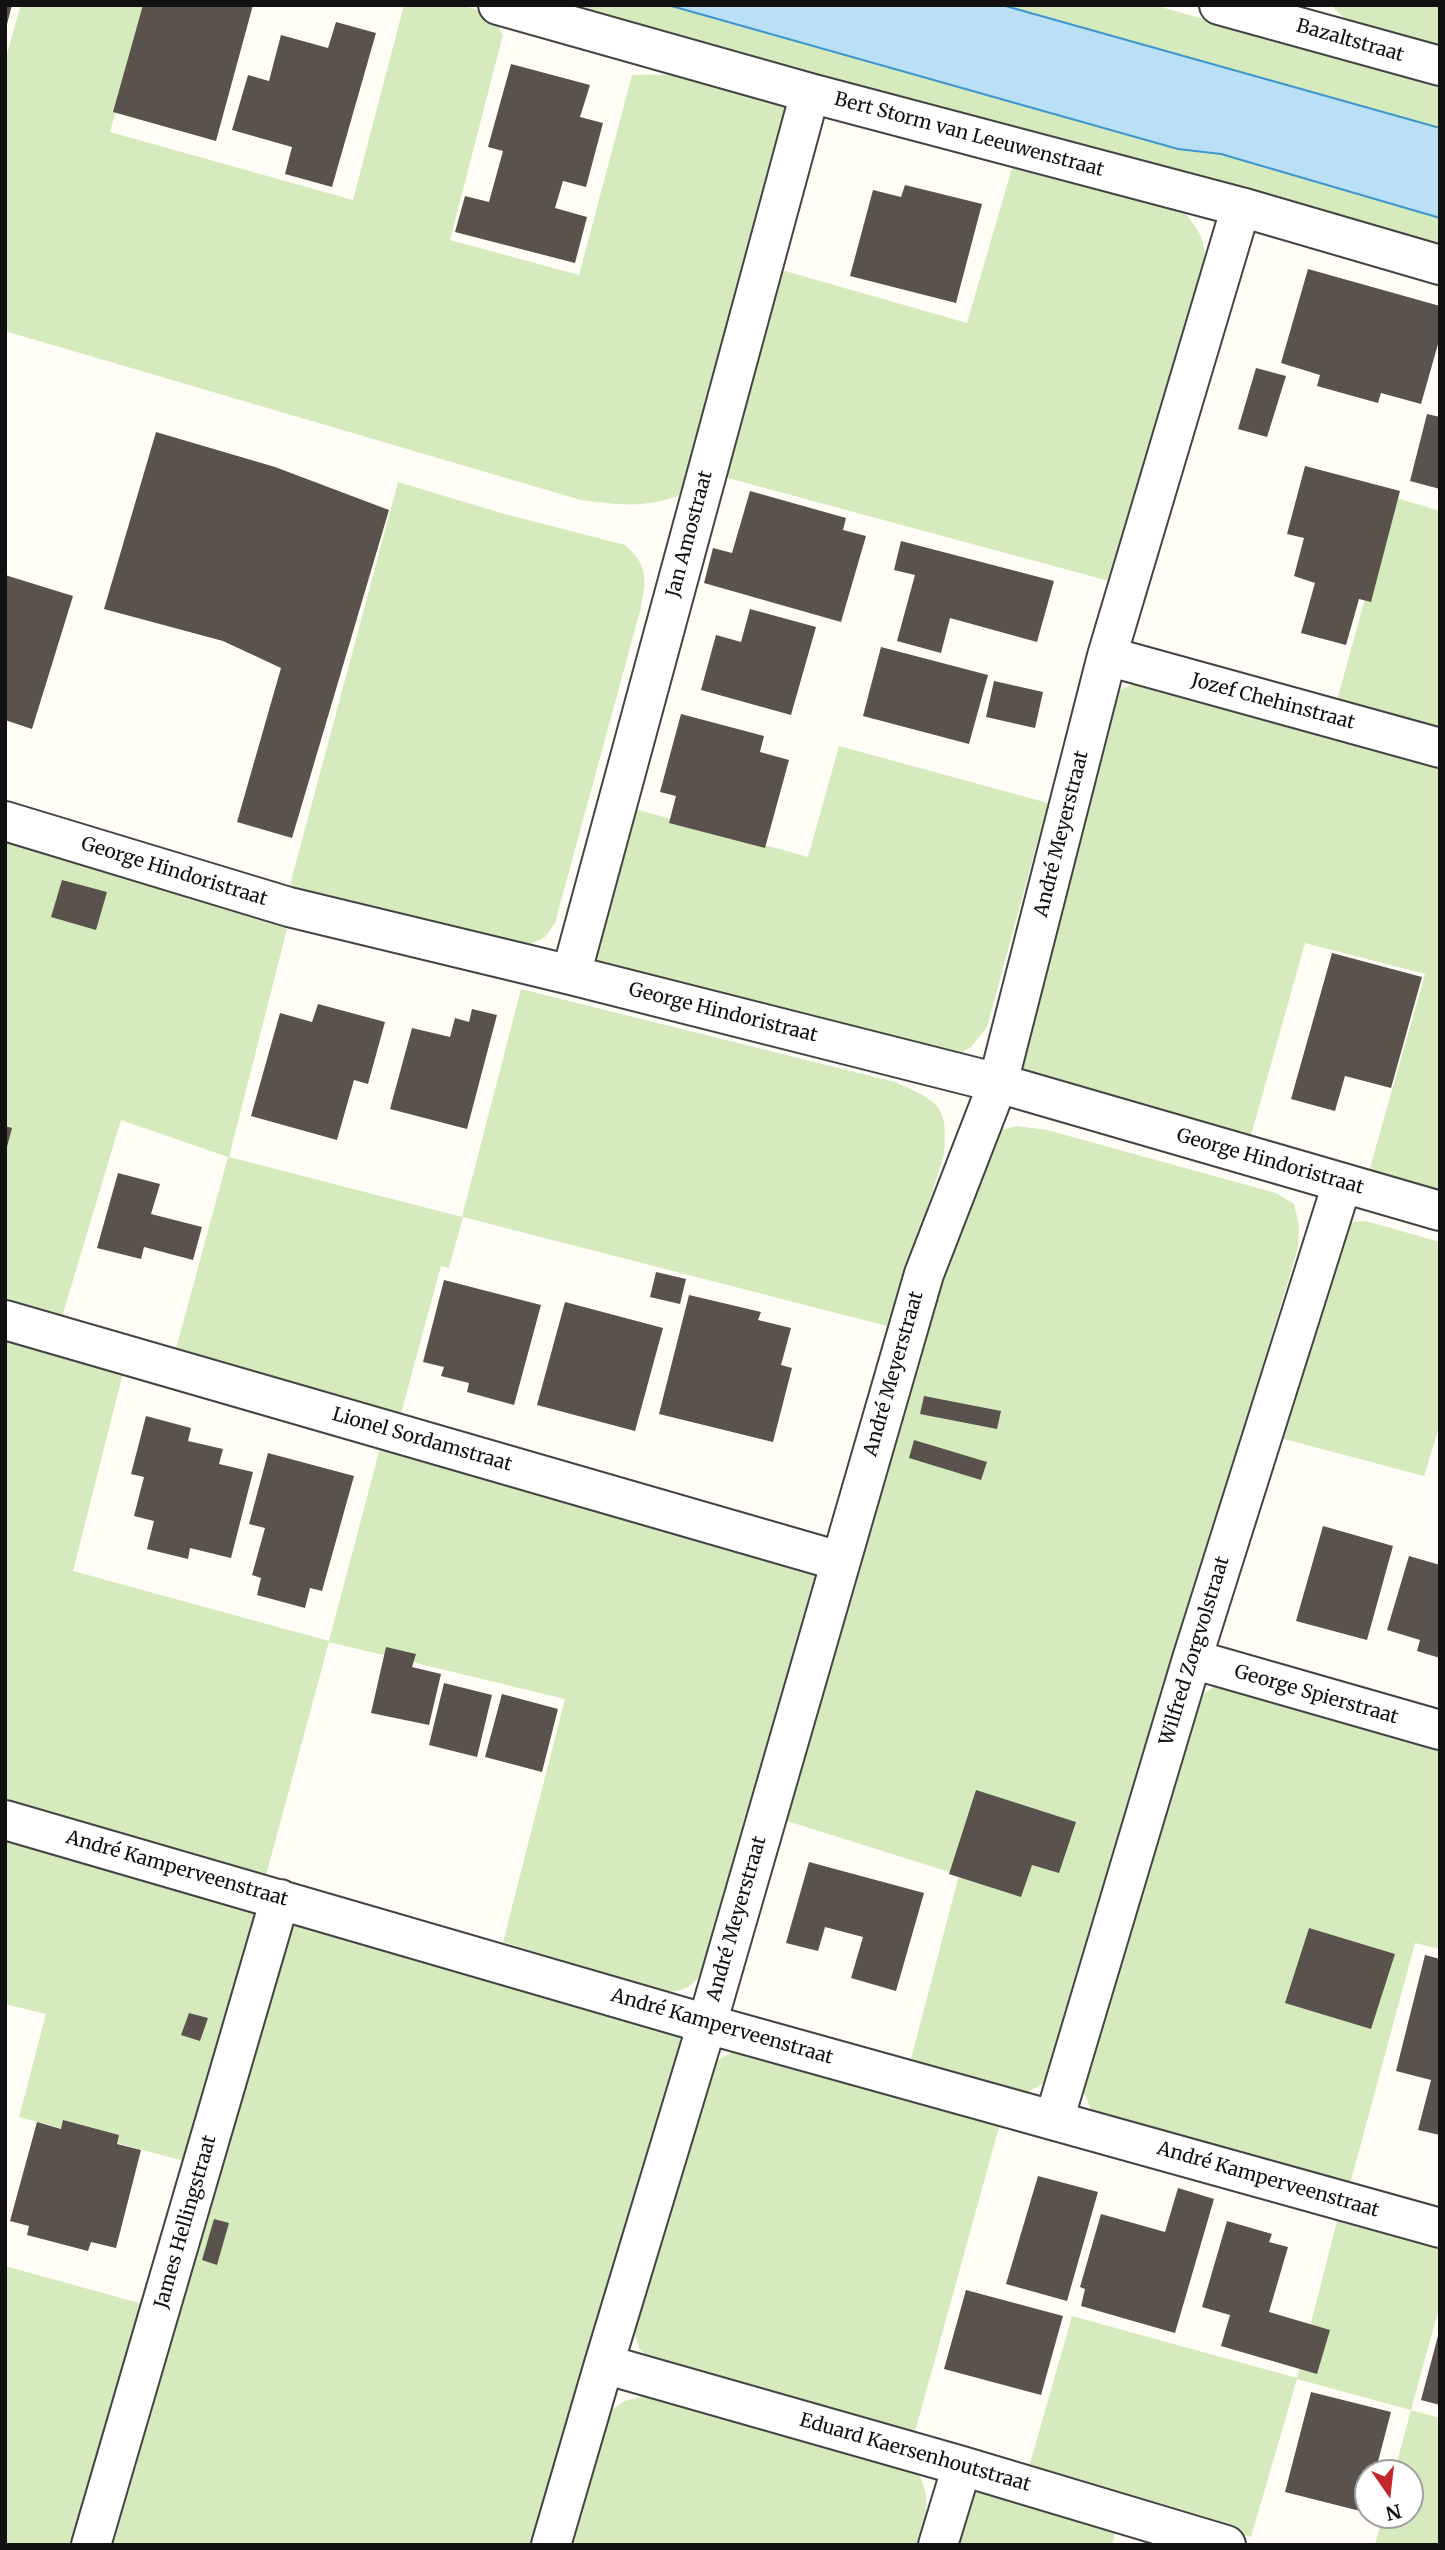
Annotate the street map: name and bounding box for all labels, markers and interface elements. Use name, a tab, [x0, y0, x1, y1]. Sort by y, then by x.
street label: Bazaltstraat	[1294, 15, 1406, 67]
street label: Bert Storm van Leeuwenstraat	[832, 88, 1106, 182]
street label: Jan Amostraat	[662, 468, 718, 600]
street label: Jozef Chehinstraat	[1189, 669, 1357, 735]
street label: André Meyerstraat	[1030, 748, 1094, 920]
street label: George Hindoristraat	[78, 833, 270, 911]
street label: George Hindoristraat	[626, 979, 820, 1047]
street label: George Hindoristraat	[1174, 1124, 1366, 1200]
street label: André Meyerstraat	[860, 1289, 928, 1459]
street label: Lionel Sordamstraat	[330, 1403, 514, 1477]
street label: Wilfred Zorgvolstraat	[1155, 1554, 1235, 1748]
street label: George Spierstraat	[1231, 1661, 1401, 1729]
street label: André Kamperveenstraat	[63, 1826, 291, 1912]
street label: André Meyerstraat	[703, 1834, 771, 2004]
street label: André Kamperveenstraat	[608, 1984, 836, 2070]
street label: James Hellingstraat	[150, 2133, 222, 2311]
street label: André Kamperveenstraat	[1154, 2137, 1382, 2223]
street label: Eduard Kaersenhoutstraat	[797, 2409, 1033, 2497]
north arrow	[1354, 2459, 1424, 2529]
text: N	[1383, 2499, 1404, 2526]

